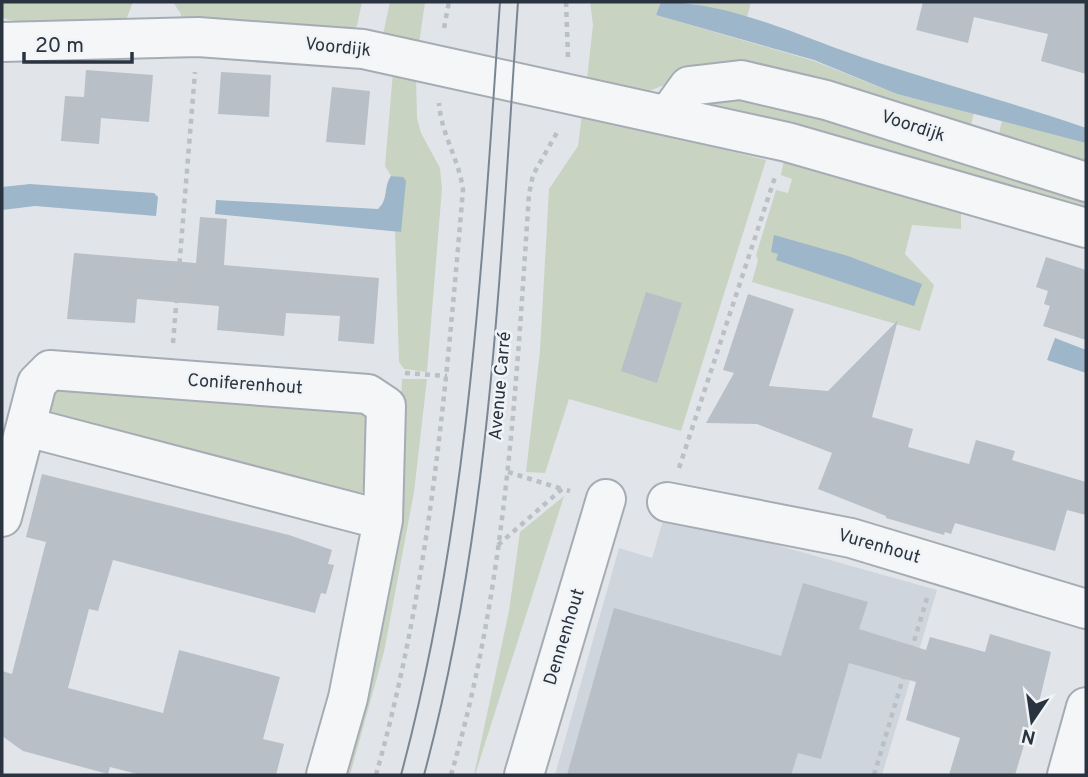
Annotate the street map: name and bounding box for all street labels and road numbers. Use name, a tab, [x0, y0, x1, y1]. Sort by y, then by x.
street label: Voordijk	[304, 33, 372, 63]
street label: Voordijk	[878, 106, 948, 148]
street label: Avenue Carré	[485, 331, 517, 441]
street label: Coniferenhout	[186, 369, 304, 401]
street label: Vurenhout	[835, 524, 923, 570]
street label: Dennenhout	[539, 586, 591, 688]

